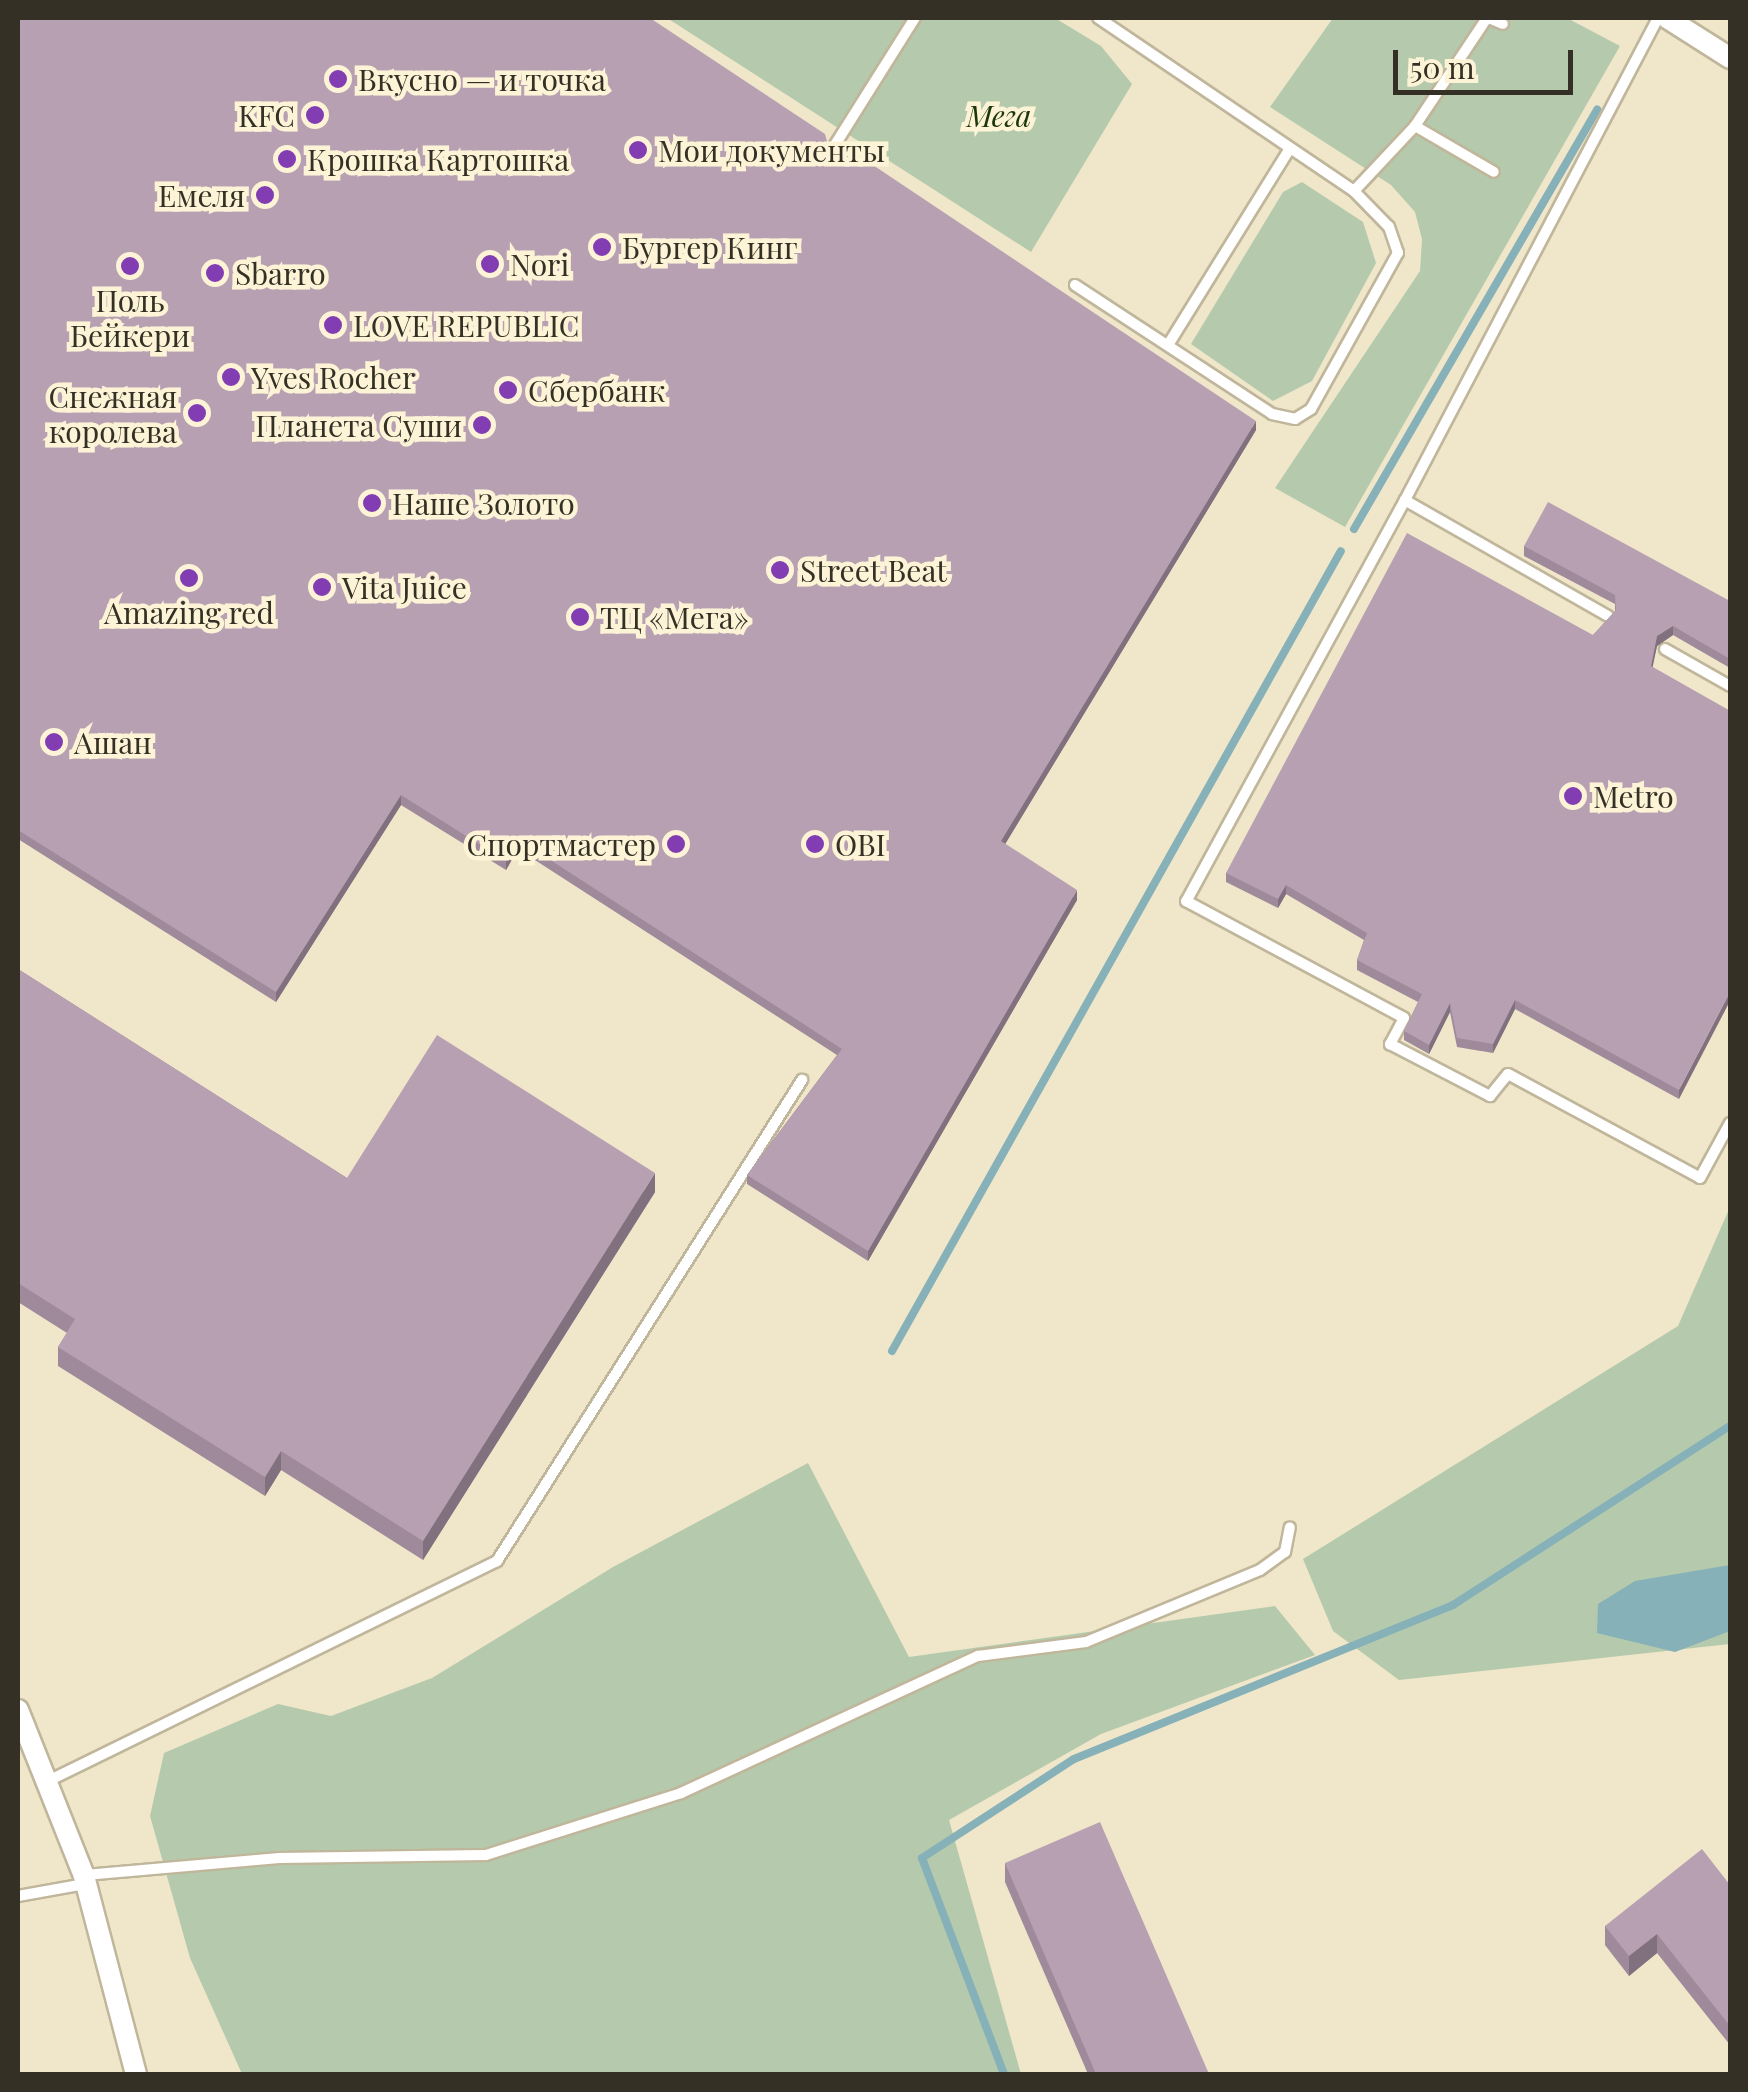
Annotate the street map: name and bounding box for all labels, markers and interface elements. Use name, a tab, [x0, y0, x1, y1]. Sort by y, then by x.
scale bar	[1398, 30, 1578, 92]
text: 50 m	[1410, 47, 1475, 87]
place label: Вкусно — и точка	[358, 61, 606, 97]
marker: Вкусно — и точка	[327, 68, 349, 90]
place label: KFC	[238, 97, 295, 133]
park label: Мега	[967, 97, 1031, 133]
marker: KFC	[304, 104, 326, 126]
place label: Мои документы	[658, 132, 885, 168]
marker: Мои документы	[627, 139, 649, 161]
place label: Крошка Картошка	[307, 141, 569, 177]
marker: Крошка Картошка	[276, 148, 298, 170]
place label: Емеля	[158, 177, 245, 213]
marker: Емеля	[254, 184, 276, 206]
place label: Бургер Кинг	[622, 229, 798, 265]
marker: Бургер Кинг	[591, 236, 613, 258]
place label: Nori	[510, 246, 569, 282]
marker: Nori	[479, 253, 501, 275]
marker: Поль Бейкери	[119, 255, 141, 277]
place label: Sbarro	[235, 255, 326, 291]
marker: Sbarro	[204, 262, 226, 284]
place label: Поль Бейкери	[70, 282, 190, 352]
place label: LOVE REPUBLIC	[353, 307, 579, 343]
marker: LOVE REPUBLIC	[322, 314, 344, 336]
place label: Yves Rocher	[251, 359, 415, 395]
marker: Yves Rocher	[220, 366, 242, 388]
place label: Сбербанк	[528, 372, 665, 408]
place label: Снежная королева	[48, 378, 177, 448]
marker: Сбербанк	[497, 379, 519, 401]
marker: Снежная королева	[186, 402, 208, 424]
place label: Планета Суши	[255, 407, 462, 443]
marker: Планета Суши	[471, 414, 493, 436]
place label: Наше Золото	[392, 485, 575, 521]
marker: Наше Золото	[361, 492, 383, 514]
place label: Street Beat	[800, 552, 947, 588]
marker: Street Beat	[769, 559, 791, 581]
marker: Amazing red	[178, 567, 200, 589]
place label: Vita Juice	[342, 569, 467, 605]
marker: Vita Juice	[311, 576, 333, 598]
place label: Amazing red	[104, 594, 274, 630]
place label: ТЦ «Мега»	[600, 599, 749, 635]
marker: ТЦ «Мега»	[569, 606, 591, 628]
place label: Ашан	[74, 724, 151, 760]
marker: Ашан	[43, 731, 65, 753]
place label: Metro	[1593, 778, 1674, 814]
marker: Metro	[1562, 785, 1584, 807]
place label: Спортмастер	[466, 826, 656, 862]
place label: OBI	[835, 826, 886, 862]
marker: Спортмастер	[665, 833, 687, 855]
marker: OBI	[804, 833, 826, 855]

